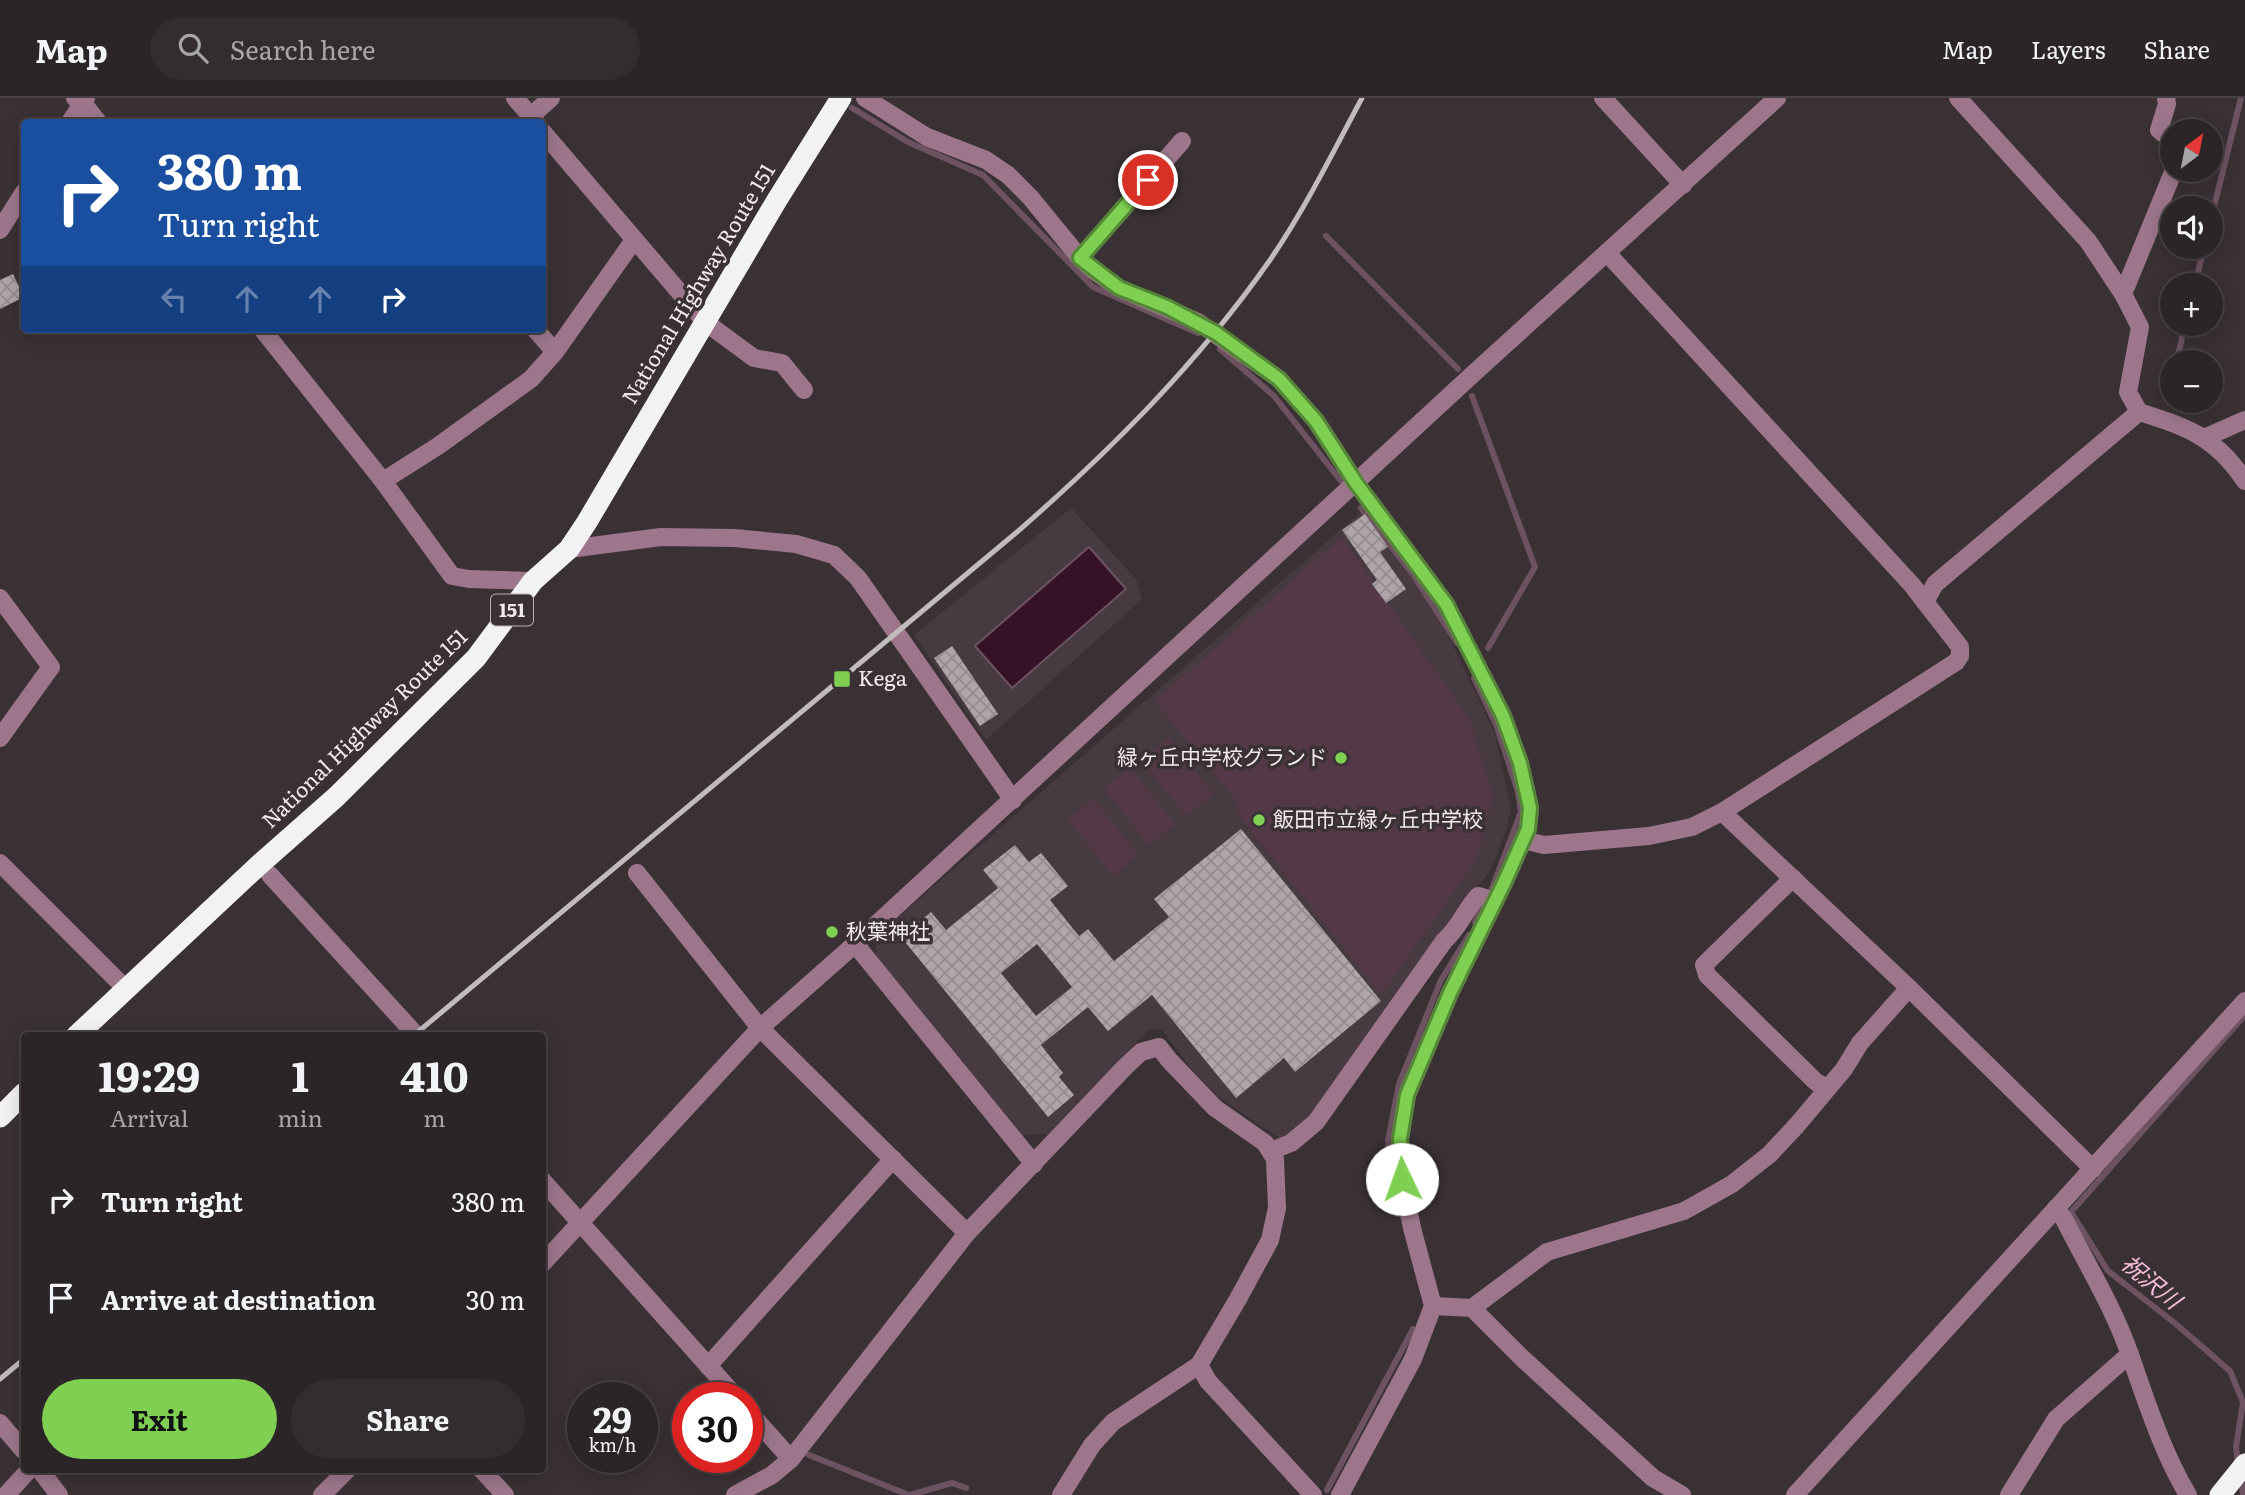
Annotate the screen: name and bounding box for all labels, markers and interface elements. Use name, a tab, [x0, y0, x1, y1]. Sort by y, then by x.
search box	[150, 17, 640, 80]
text: Map	[35, 24, 108, 73]
icon: search	[174, 29, 212, 67]
text: Search here	[230, 29, 376, 68]
text: Map	[1942, 31, 1993, 66]
text: Layers	[2031, 31, 2105, 66]
text: Share	[2143, 31, 2210, 66]
north arrow	[2160, 119, 2222, 182]
map controls	[2160, 119, 2223, 413]
text: 380 m	[157, 132, 302, 205]
icon: right	[42, 147, 133, 238]
pin	[1118, 150, 1178, 210]
street label: National Highway Route 151	[613, 156, 781, 409]
icon: arrive	[1129, 161, 1167, 199]
button: sound	[2160, 196, 2223, 259]
text: Turn right	[157, 199, 319, 247]
button: +	[2160, 273, 2223, 336]
icon: left	[155, 280, 193, 318]
icon: ahead	[228, 280, 266, 318]
icon: ahead	[301, 280, 339, 318]
icon: right	[374, 280, 412, 318]
button: −	[2160, 350, 2223, 413]
road number: 151	[491, 594, 533, 625]
street label: National Highway Route 151	[253, 620, 473, 834]
place label: Kega	[858, 661, 908, 692]
marker: Kega	[832, 669, 852, 689]
place label: 緑ヶ丘中学校グランド	[1117, 740, 1327, 771]
marker: 緑ヶ丘中学校グランド	[1333, 750, 1349, 766]
place label: 飯田市立緑ヶ丘中学校	[1273, 802, 1483, 833]
marker: 飯田市立緑ヶ丘中学校	[1251, 812, 1267, 828]
place label: 秋葉神社	[846, 914, 930, 945]
marker: 秋葉神社	[824, 924, 840, 940]
text: 19:29	[98, 1043, 200, 1105]
text: 1	[291, 1043, 309, 1105]
text: 410	[400, 1043, 469, 1105]
text: Arrival	[110, 1100, 189, 1134]
text: min	[278, 1100, 323, 1134]
text: m	[423, 1100, 446, 1134]
position arrow	[1365, 1142, 1439, 1216]
icon: right	[42, 1181, 80, 1219]
text: Turn right	[101, 1181, 243, 1220]
text: 380 m	[451, 1181, 525, 1220]
water label: 祝沢川	[2115, 1245, 2192, 1318]
icon: arrive	[42, 1279, 80, 1317]
text: Arrive at destination	[101, 1279, 376, 1318]
text: 30 m	[465, 1279, 525, 1318]
button: Exit	[42, 1379, 277, 1459]
button: Share	[291, 1379, 525, 1459]
speed limit sign: 30	[672, 1382, 763, 1473]
text: 29	[593, 1392, 632, 1444]
text: km/h	[589, 1431, 636, 1458]

